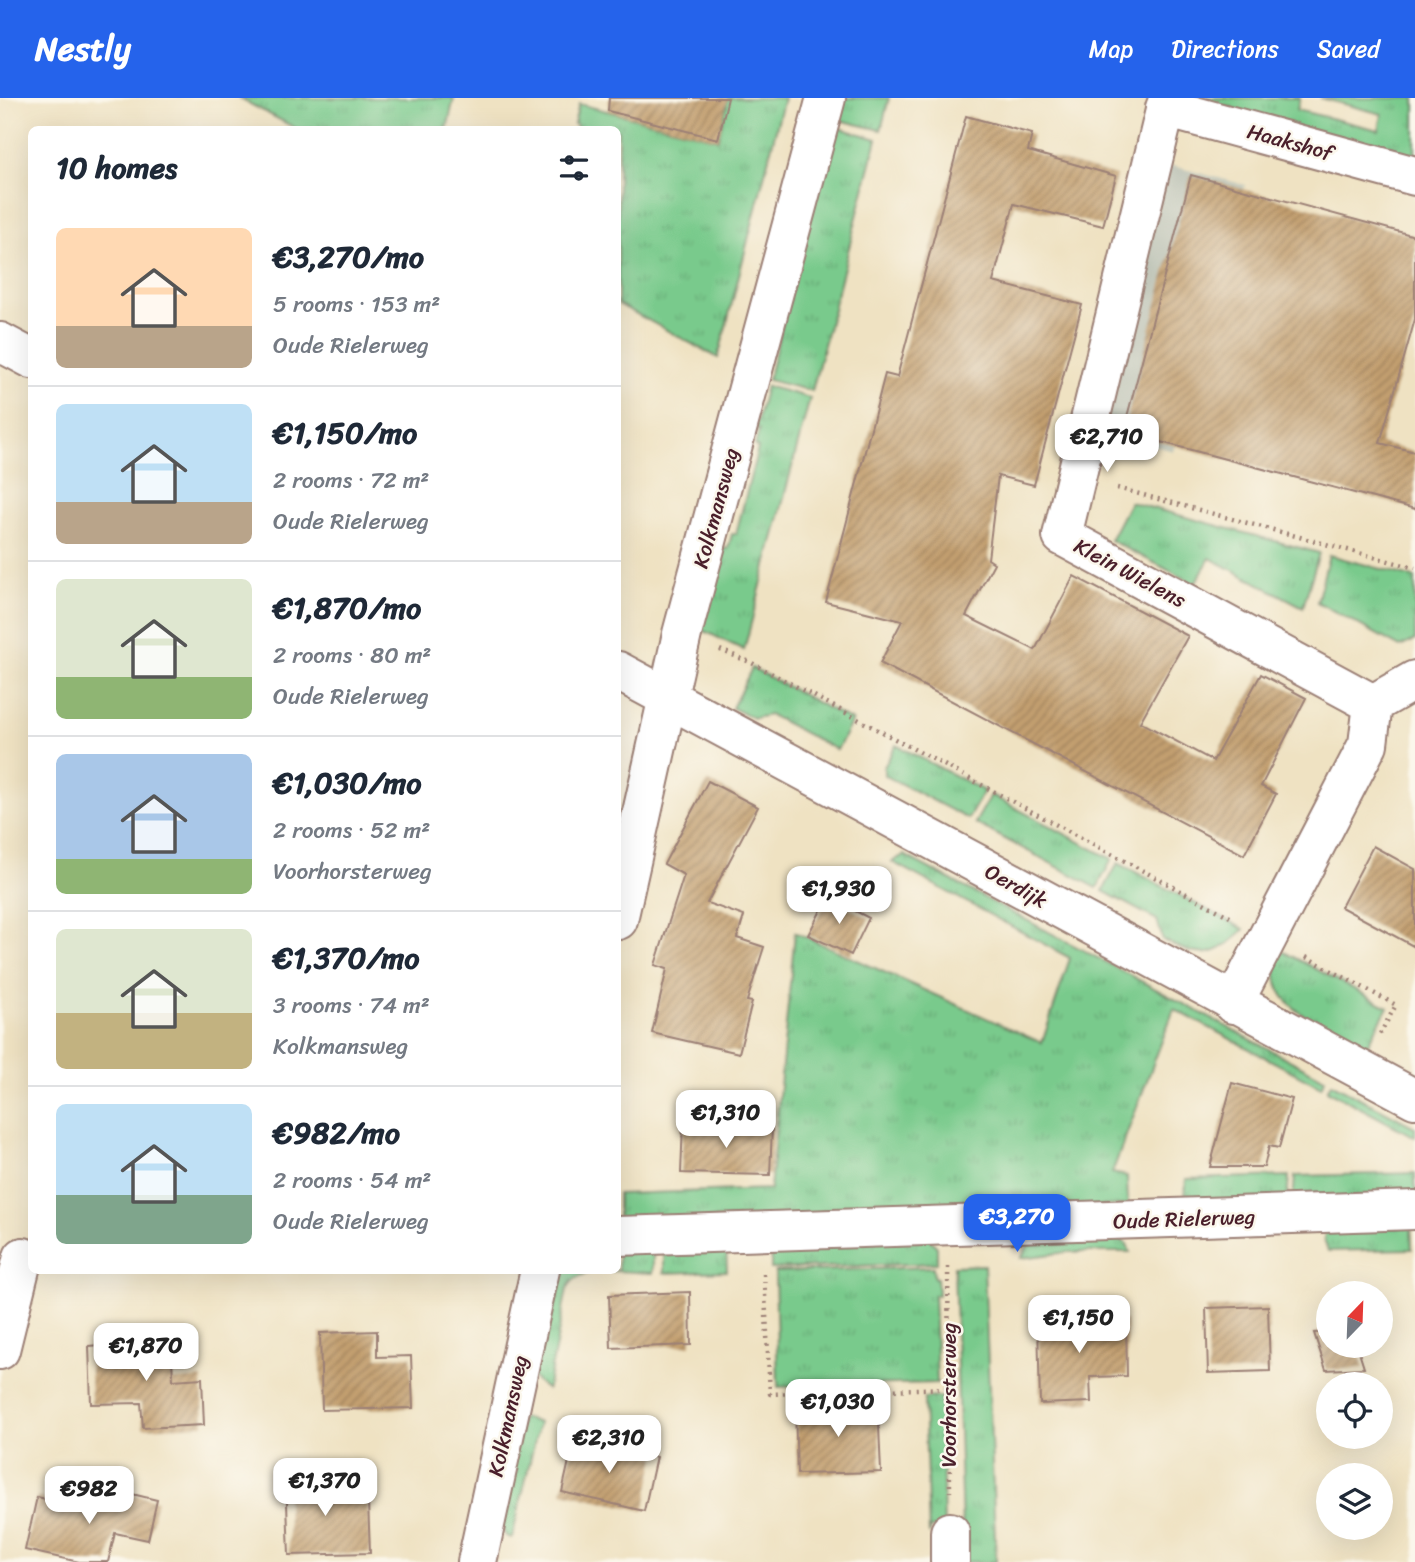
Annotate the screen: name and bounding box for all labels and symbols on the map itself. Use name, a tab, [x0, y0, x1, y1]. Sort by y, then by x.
street label: Haakshof	[1243, 112, 1340, 172]
pin: €2,710	[1050, 414, 1164, 474]
street label: Kolkmansweg	[682, 443, 750, 573]
street label: Klein Wielens	[1067, 527, 1193, 619]
street label: Oerdijk	[977, 853, 1055, 919]
pin: €1,930	[782, 866, 896, 926]
pin: €1,310	[669, 1090, 783, 1150]
pin: €3,270	[960, 1194, 1074, 1254]
street label: Oude Rielerweg	[1112, 1198, 1256, 1240]
north arrow	[1316, 1281, 1393, 1358]
pin: €1,150	[1022, 1296, 1136, 1355]
street label: Voorhorsterweg	[930, 1322, 968, 1467]
pin: €1,870	[89, 1324, 203, 1383]
street label: Kolkmansweg	[477, 1351, 540, 1480]
pin: €1,030	[781, 1380, 895, 1439]
pin: €2,310	[552, 1416, 666, 1475]
pin: €1,370	[268, 1458, 382, 1518]
pin: €982	[48, 1466, 130, 1526]

